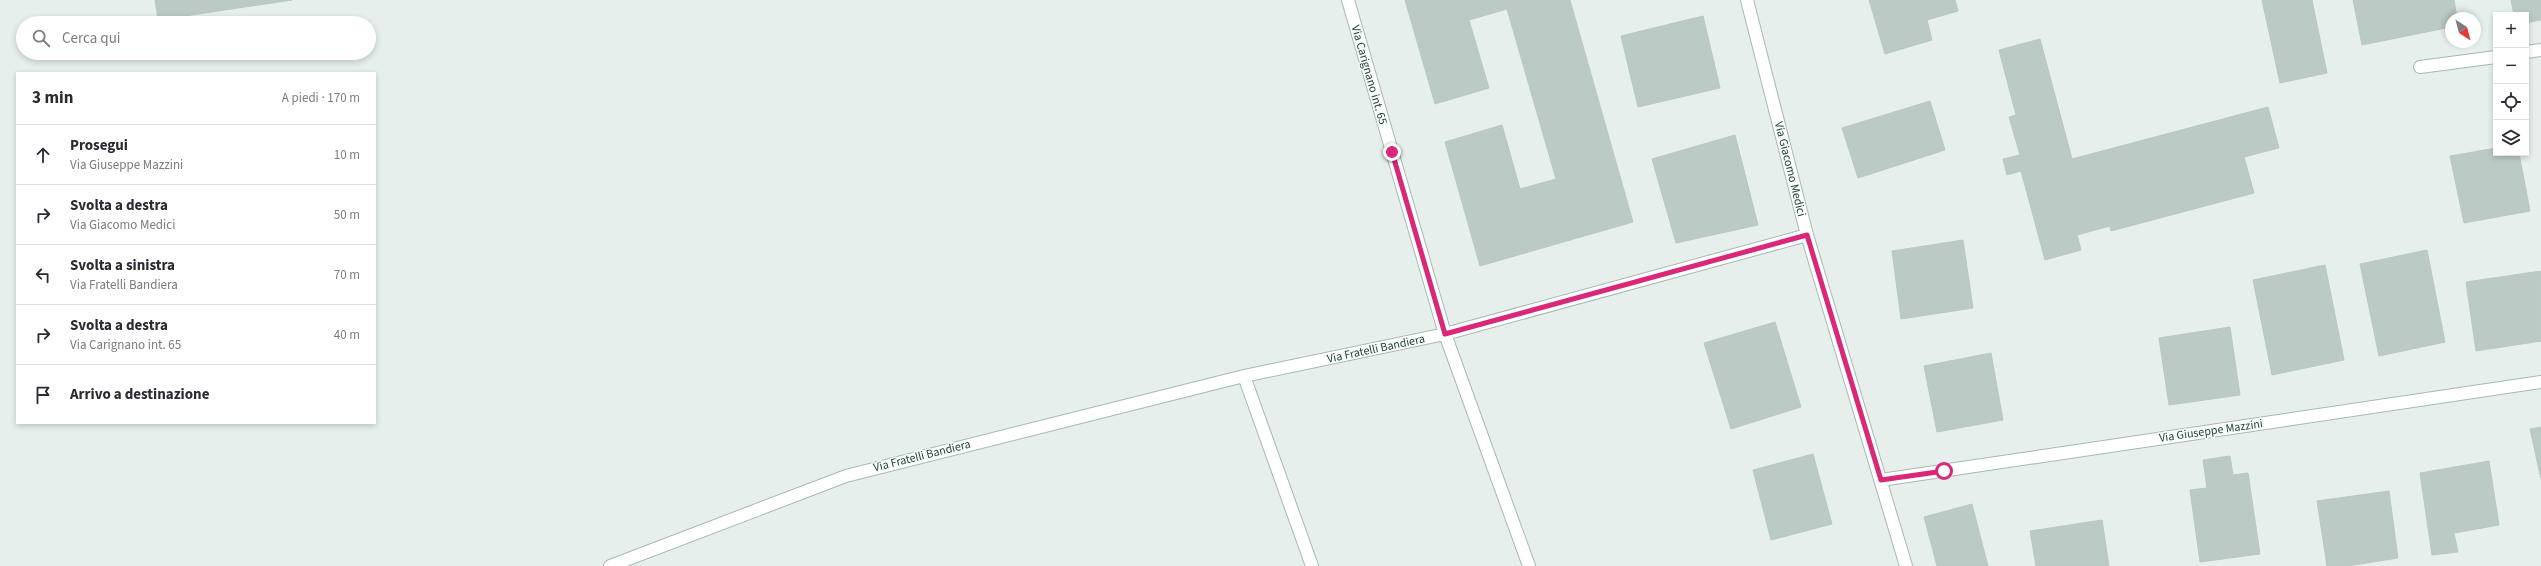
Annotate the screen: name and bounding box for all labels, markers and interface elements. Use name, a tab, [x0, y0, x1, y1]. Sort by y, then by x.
north arrow	[2445, 12, 2481, 48]
map controls	[2493, 12, 2529, 156]
button: +	[2493, 12, 2529, 48]
search box	[16, 16, 376, 60]
street label: Via Carignano int. 65	[1347, 23, 1391, 127]
icon: search	[30, 27, 52, 49]
text: Cerca qui	[62, 28, 121, 49]
button: −	[2493, 48, 2529, 84]
button: locate	[2493, 84, 2529, 120]
text: 3 min	[32, 86, 73, 110]
text: A piedi · 170 m	[282, 89, 360, 107]
street label: Via Giacomo Medici	[1770, 120, 1810, 218]
button: layers	[2493, 120, 2529, 156]
text: Prosegui	[70, 135, 128, 156]
route end	[1383, 143, 1401, 161]
icon: ahead	[32, 144, 54, 166]
text: 10 m	[334, 146, 360, 164]
text: Via Giuseppe Mazzini	[70, 156, 183, 174]
text: Svolta a destra	[70, 195, 168, 216]
icon: right	[32, 204, 54, 226]
text: 50 m	[334, 206, 360, 224]
text: Via Giacomo Medici	[70, 216, 175, 234]
text: Svolta a sinistra	[70, 255, 175, 276]
icon: left	[32, 264, 54, 286]
text: 70 m	[334, 266, 360, 284]
text: Via Fratelli Bandiera	[70, 276, 178, 294]
text: Svolta a destra	[70, 315, 168, 336]
icon: right	[32, 324, 54, 346]
text: 40 m	[334, 326, 360, 344]
street label: Via Fratelli Bandiera	[1326, 330, 1426, 368]
text: Via Carignano int. 65	[70, 336, 181, 354]
icon: arrive	[32, 384, 54, 406]
text: Arrivo a destinazione	[70, 384, 209, 405]
street label: Via Giuseppe Mazzini	[2158, 415, 2264, 447]
street label: Via Fratelli Bandiera	[872, 436, 972, 476]
route start	[1935, 462, 1953, 480]

